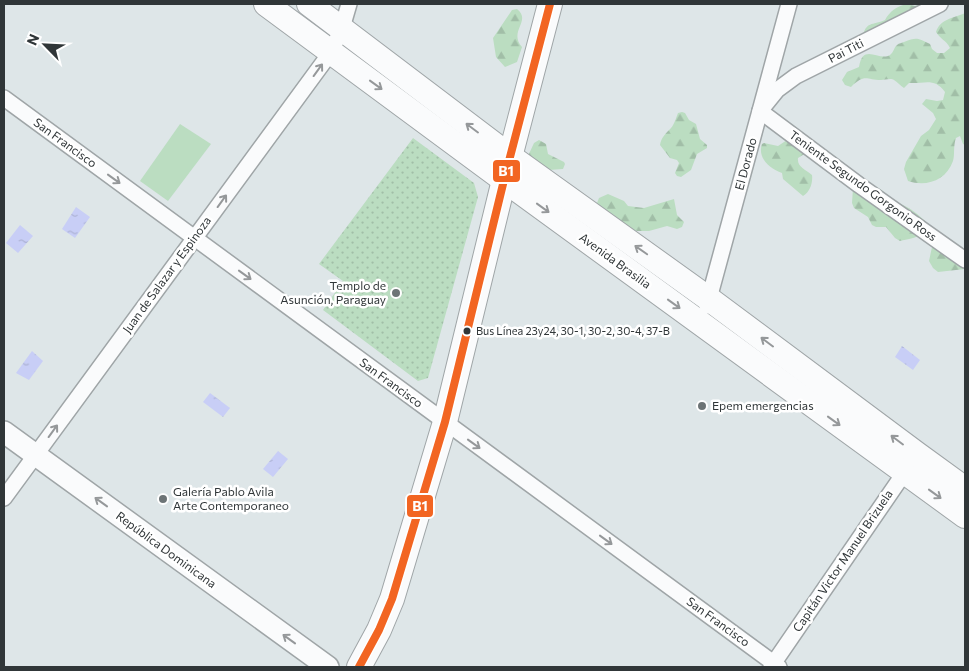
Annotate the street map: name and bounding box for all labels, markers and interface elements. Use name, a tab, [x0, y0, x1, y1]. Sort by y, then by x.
north arrow	[20, 20, 70, 70]
text: N	[23, 31, 43, 48]
street label: Pai Titi	[825, 35, 866, 65]
one-way arrow	[313, 63, 323, 77]
one-way arrow	[369, 80, 383, 90]
street label: San Francisco	[31, 115, 100, 170]
one-way arrow	[466, 122, 479, 133]
street label: Teniente Segundo Gorgonio Ross	[787, 127, 940, 243]
street label: El Dorado	[731, 136, 759, 191]
line badge: B1	[492, 159, 521, 183]
text: B1	[498, 162, 514, 179]
one-way arrow	[107, 174, 121, 184]
one-way arrow	[217, 194, 227, 208]
one-way arrow	[536, 203, 549, 214]
street label: Juan de Salazar y Espinoza	[119, 213, 214, 336]
street label: Avenida Brasilia	[577, 229, 654, 291]
one-way arrow	[634, 245, 648, 255]
one-way arrow	[238, 270, 252, 280]
place label: Templo de Asunción, Paraguay	[280, 278, 386, 306]
marker: Templo de Asunción, Paraguay	[390, 287, 402, 299]
one-way arrow	[667, 299, 680, 310]
place label: Bus Línea 23y24, 30-1, 30-2, 30-4, 37-B	[476, 324, 670, 337]
marker: Bus Línea 23y24, 30-1, 30-2, 30-4, 37-B	[462, 326, 472, 336]
one-way arrow	[760, 337, 774, 347]
street label: San Francisco	[357, 355, 426, 410]
place label: Epem emergencias	[712, 398, 814, 412]
marker: Epem emergencias	[696, 400, 708, 412]
one-way arrow	[827, 416, 841, 426]
one-way arrow	[48, 424, 58, 438]
one-way arrow	[891, 434, 904, 445]
one-way arrow	[467, 438, 481, 449]
place label: Galería Pablo Avila Arte Contemporaneo	[173, 484, 289, 512]
street label: Capitán Victor Manuel Brizuela	[789, 487, 895, 634]
one-way arrow	[927, 489, 941, 499]
marker: Galería Pablo Avila Arte Contemporaneo	[157, 493, 169, 505]
line badge: B1	[406, 494, 434, 518]
one-way arrow	[95, 497, 108, 508]
text: B1	[412, 497, 428, 514]
street label: República Dominicana	[114, 508, 219, 590]
one-way arrow	[598, 534, 612, 545]
street label: San Francisco	[684, 594, 753, 649]
one-way arrow	[282, 634, 296, 644]

